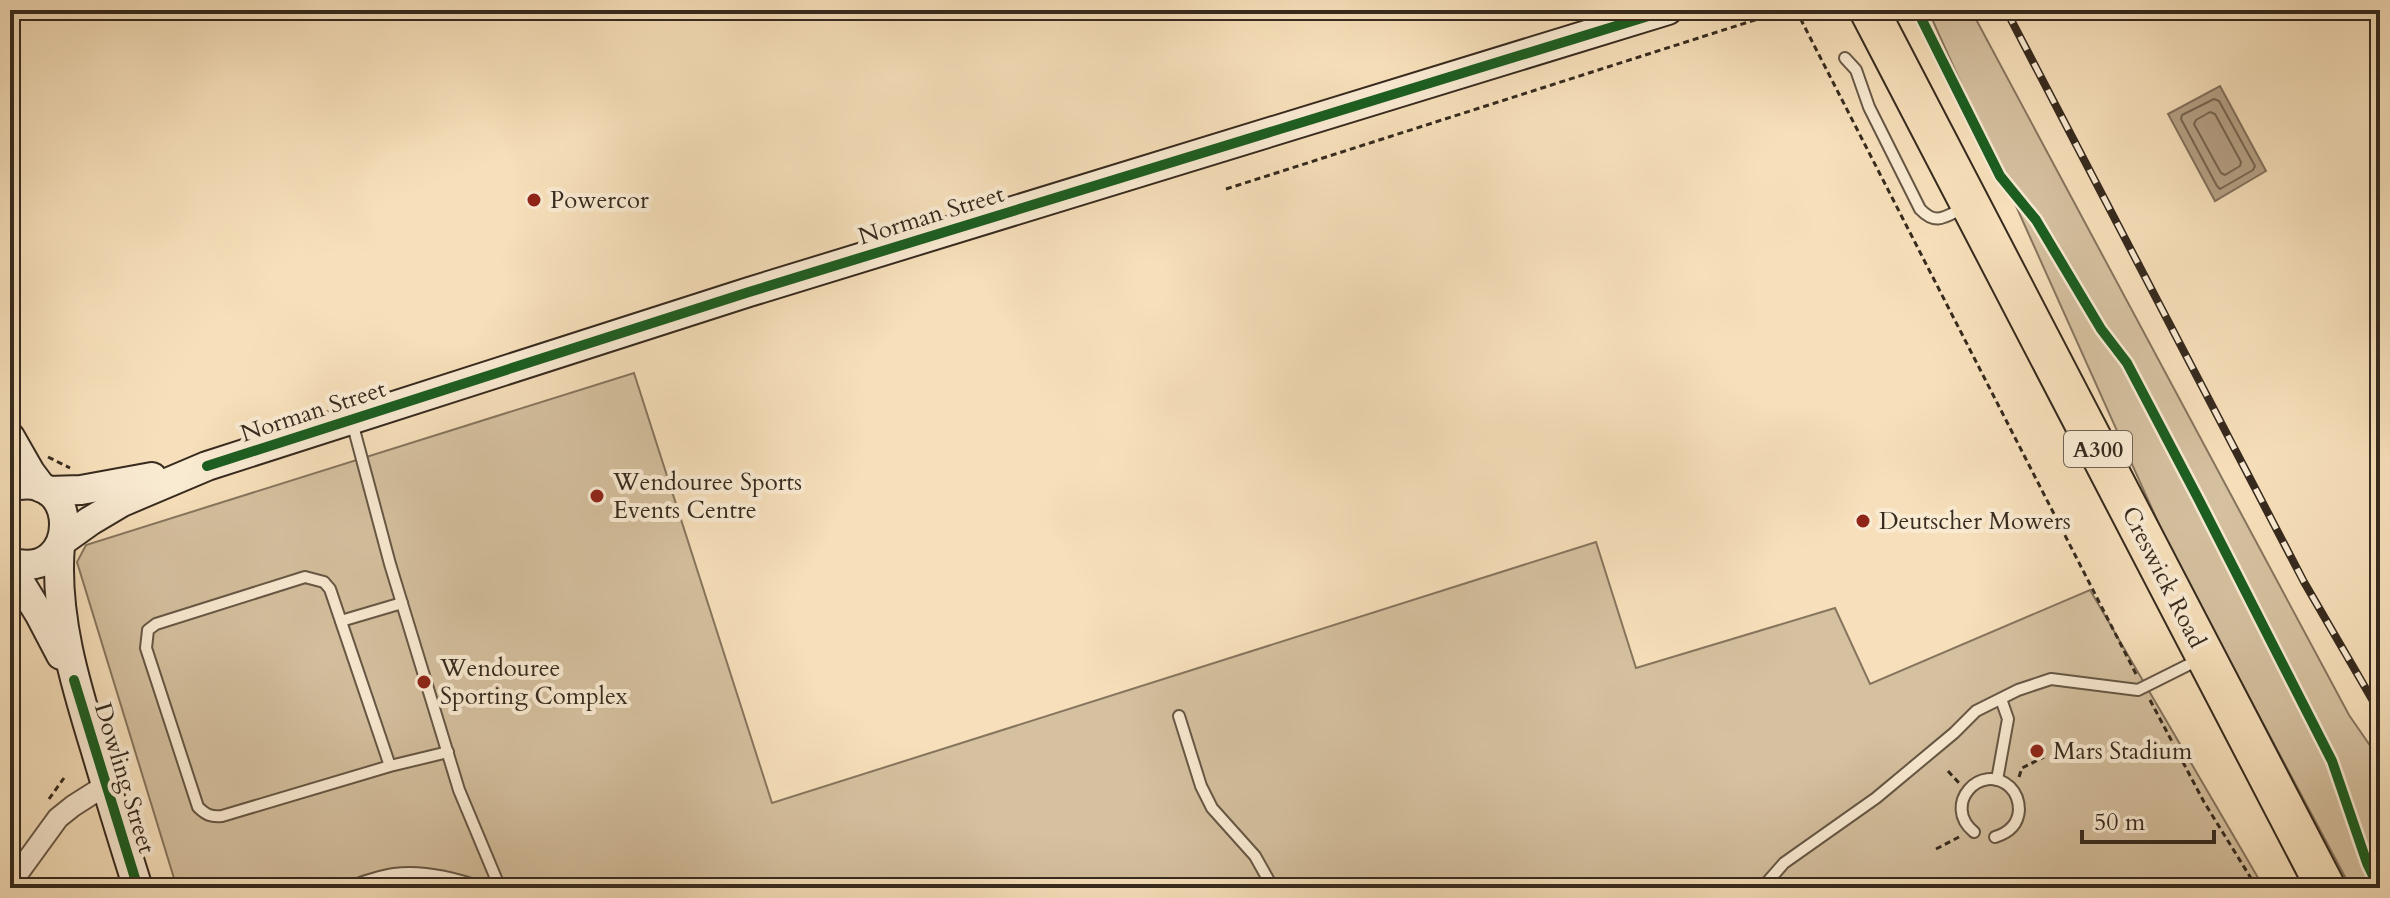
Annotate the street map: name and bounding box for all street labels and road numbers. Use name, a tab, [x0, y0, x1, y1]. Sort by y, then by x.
street label: Norman Street	[854, 178, 1008, 253]
street label: Norman Street	[236, 372, 390, 450]
road number: A300	[2064, 431, 2132, 467]
street label: Creswick Road	[2114, 501, 2214, 654]
street label: Dowling Street	[86, 699, 163, 858]

